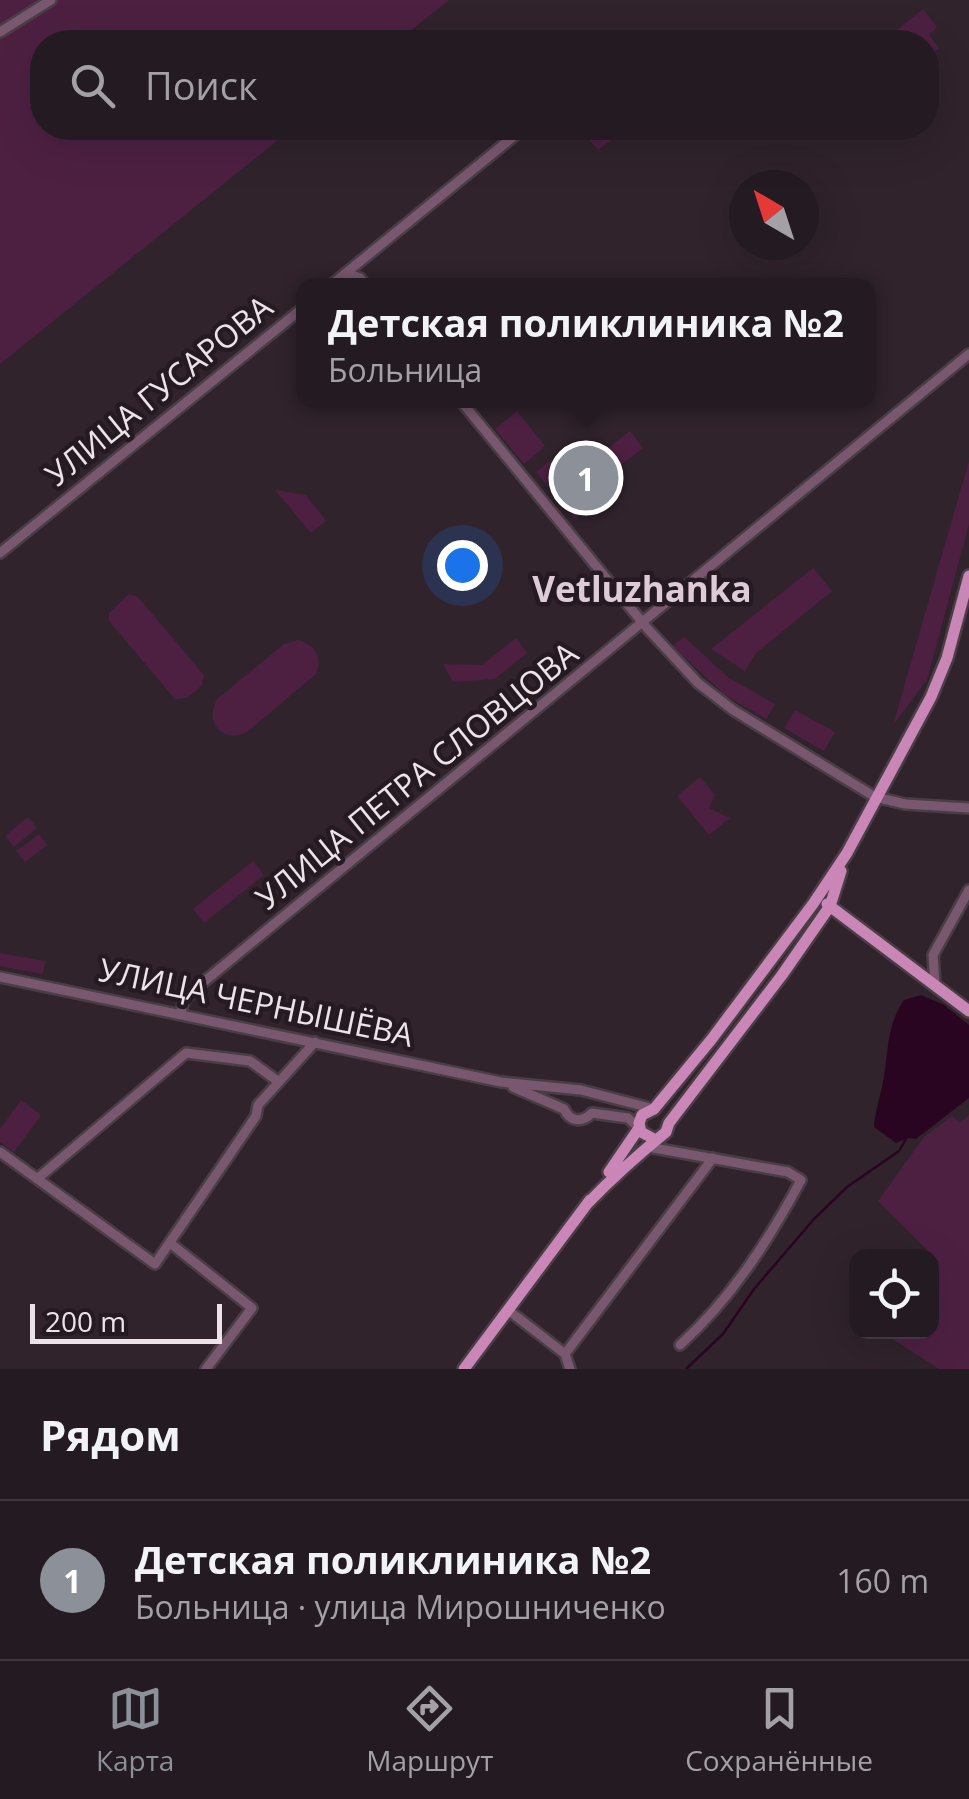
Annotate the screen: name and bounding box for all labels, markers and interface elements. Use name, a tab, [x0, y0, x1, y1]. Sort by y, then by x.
search box	[30, 30, 939, 140]
icon: search	[65, 58, 120, 113]
text: Поиск	[145, 59, 258, 111]
north arrow	[729, 170, 819, 260]
popup	[296, 278, 876, 408]
street label: УЛИЦА ГУСАРОВА	[36, 284, 281, 495]
text: Детская поликлиника №2	[328, 296, 844, 348]
text: Больница	[328, 348, 482, 391]
pin: 1	[554, 440, 618, 516]
your location	[437, 540, 488, 591]
district label: Vetluzhanka	[532, 565, 752, 612]
street label: УЛИЦА ПЕТРА СЛОВЦОВА	[246, 631, 587, 918]
street label: УЛИЦА ЧЕРНЫШЁВА	[95, 947, 418, 1056]
map controls	[849, 1249, 939, 1339]
button: locate	[849, 1249, 939, 1339]
scale bar	[30, 1299, 222, 1344]
text: 200 m	[45, 1302, 126, 1340]
text: Рядом	[40, 1406, 181, 1463]
text: Детская поликлиника №2	[135, 1533, 651, 1585]
text: 1	[63, 1559, 82, 1602]
text: 160 m	[836, 1559, 929, 1602]
text: Больница · улица Мирошниченко	[135, 1585, 666, 1628]
tab: Карта	[96, 1681, 174, 1779]
tab: Маршрут	[366, 1681, 493, 1779]
tab: Сохранённые	[685, 1681, 873, 1779]

